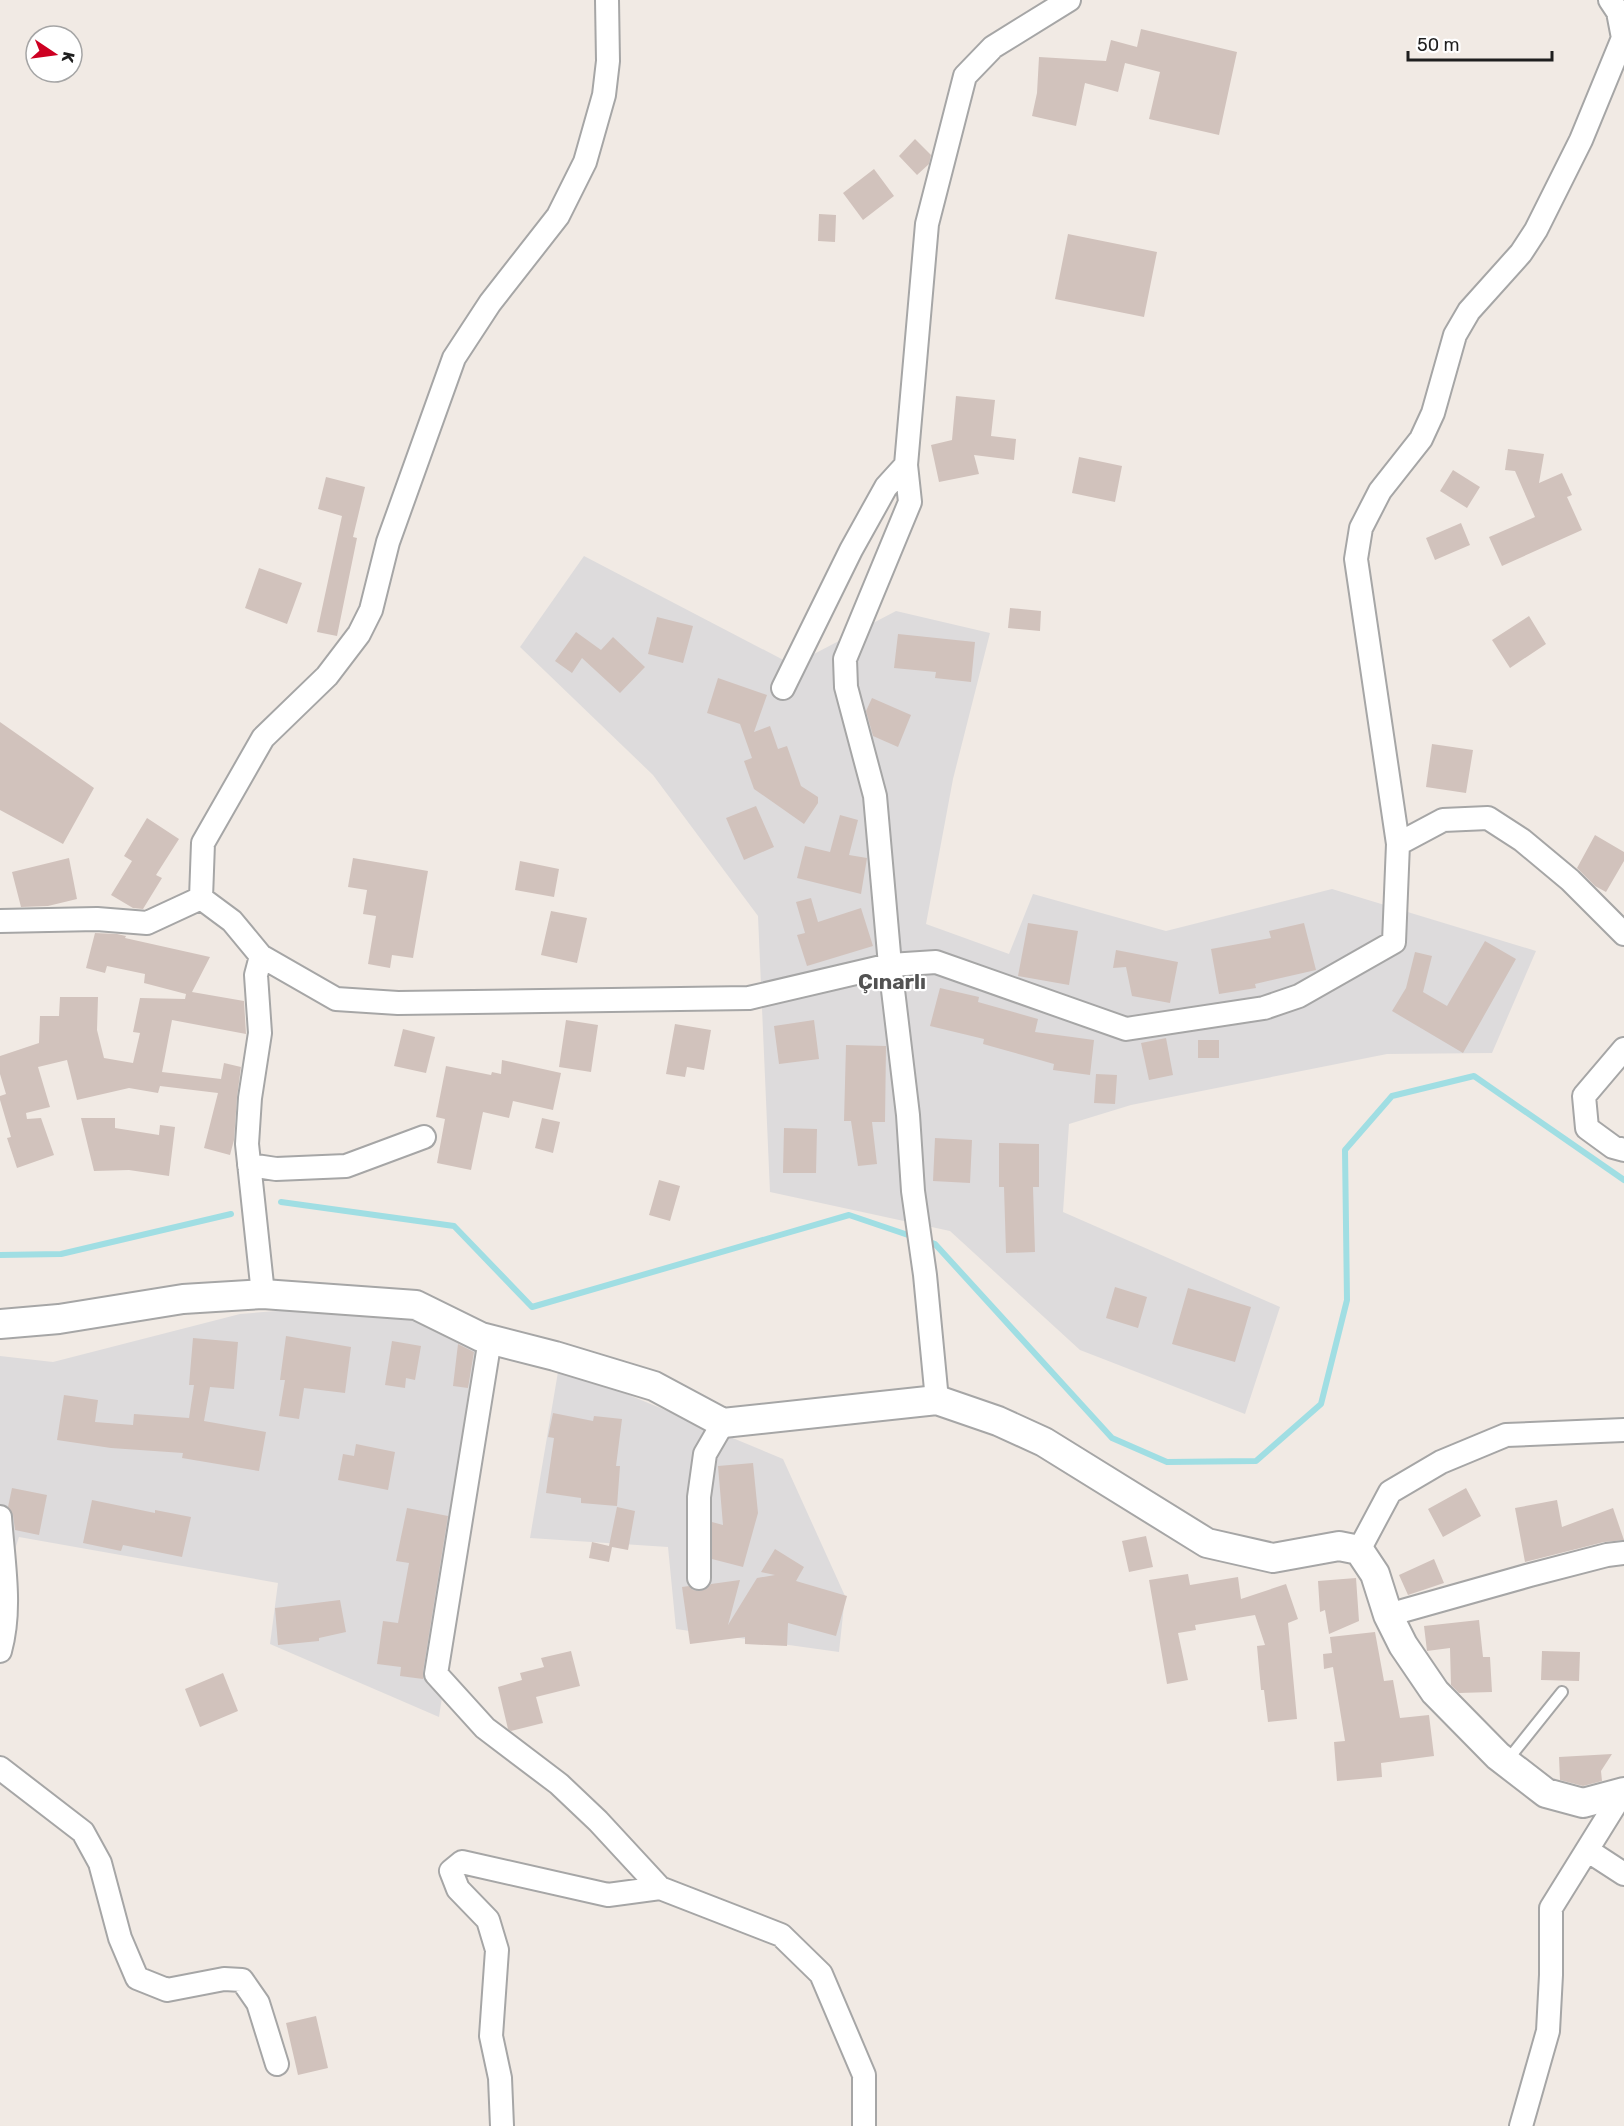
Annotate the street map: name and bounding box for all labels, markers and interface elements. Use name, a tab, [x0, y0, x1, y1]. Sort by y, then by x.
north arrow	[24, 24, 84, 84]
scale bar	[1408, 24, 1552, 62]
text: 50 m	[1417, 34, 1460, 56]
text: K	[58, 50, 79, 65]
district label: Çınarlı	[858, 969, 926, 994]

